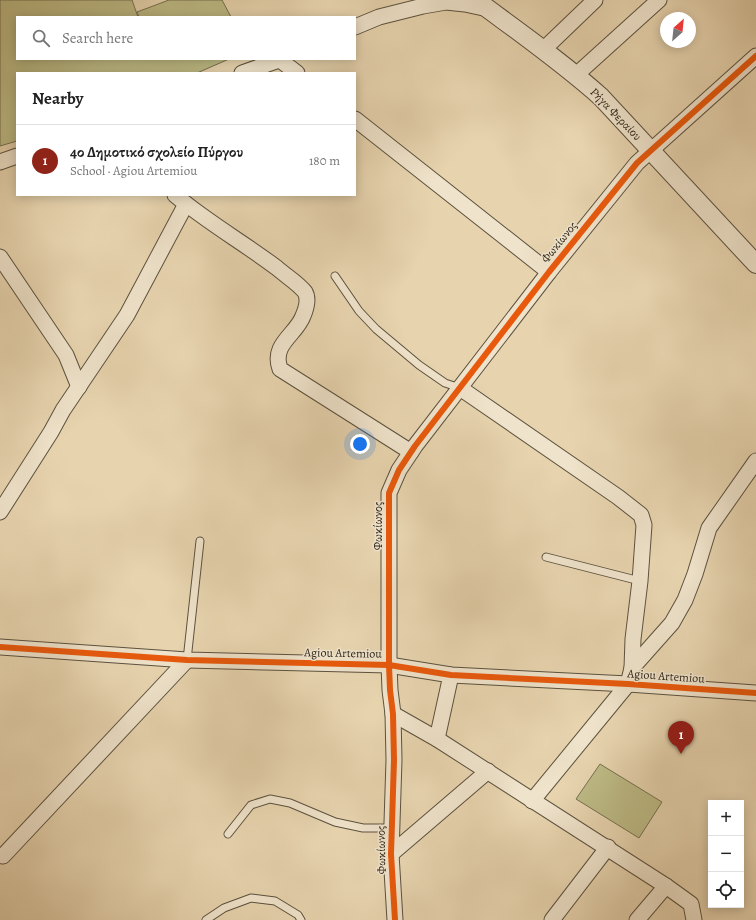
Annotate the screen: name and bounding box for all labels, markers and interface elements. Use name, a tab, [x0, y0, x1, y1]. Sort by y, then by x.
north arrow	[660, 12, 696, 48]
search box	[16, 16, 356, 60]
icon: search	[30, 27, 52, 49]
text: Search here	[62, 28, 133, 48]
street label: Ρήγα Φεραίου	[587, 84, 645, 144]
text: Nearby	[32, 87, 83, 110]
text: 4ο Δημοτικό σχολείο Πύργου	[70, 142, 243, 162]
text: 1	[43, 152, 47, 169]
text: 180 m	[309, 152, 340, 169]
text: School · Agiou Artemiou	[70, 162, 197, 179]
street label: Φωκίωνος	[537, 218, 581, 266]
your location	[350, 434, 370, 454]
street label: Φωκίωνος	[370, 502, 386, 550]
street label: Agiou Artemiou	[303, 644, 383, 662]
street label: Agiou Artemiou	[626, 665, 706, 687]
pin: 1	[668, 721, 694, 754]
map controls	[708, 800, 744, 908]
button: +	[708, 800, 744, 836]
street label: Φωκίωνος	[373, 825, 389, 875]
button: −	[708, 836, 744, 872]
button: locate	[708, 872, 744, 908]

